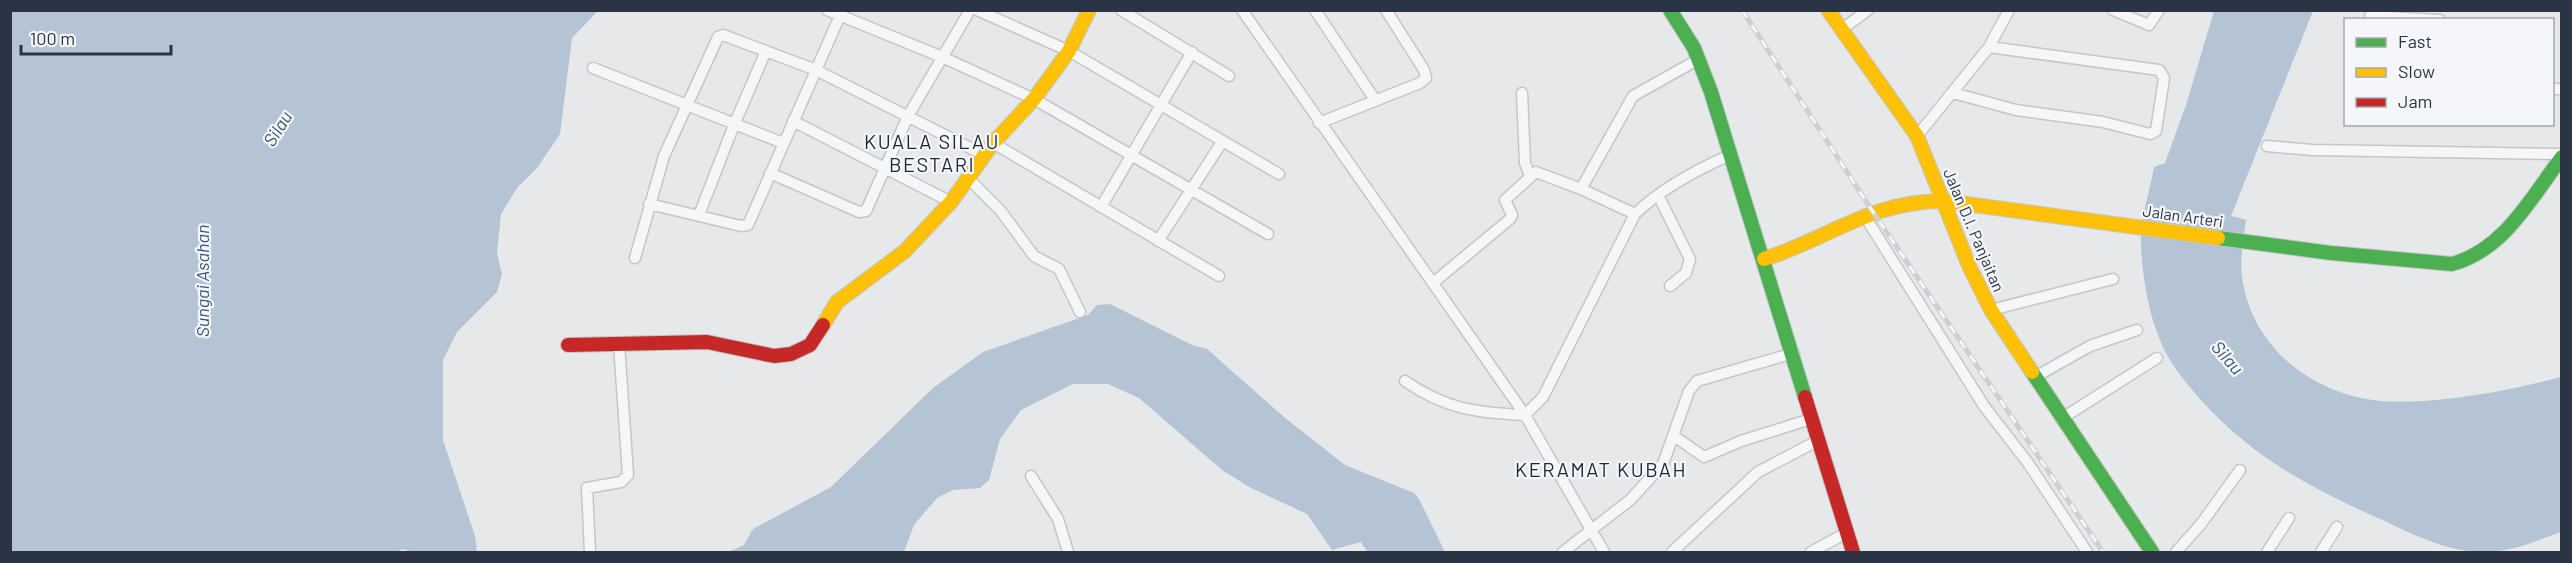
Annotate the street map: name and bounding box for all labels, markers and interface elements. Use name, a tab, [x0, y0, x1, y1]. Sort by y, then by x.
scale bar	[21, 18, 171, 56]
legend	[2344, 18, 2554, 126]
text: 100 m	[30, 27, 75, 49]
text: Fast	[2398, 30, 2432, 52]
text: Slow	[2398, 60, 2435, 82]
text: Jam	[2398, 90, 2432, 112]
water label: Silau	[258, 107, 296, 150]
district label: KUALA SILAU BESTARI	[864, 129, 1000, 176]
street label: Jalan D.I. Panjaitan	[1940, 165, 2009, 294]
street label: Jalan Arteri	[2142, 200, 2224, 231]
water label: Sungai Asahan	[191, 225, 213, 337]
water label: Silau	[2207, 336, 2248, 379]
district label: KERAMAT KUBAH	[1515, 457, 1687, 481]

